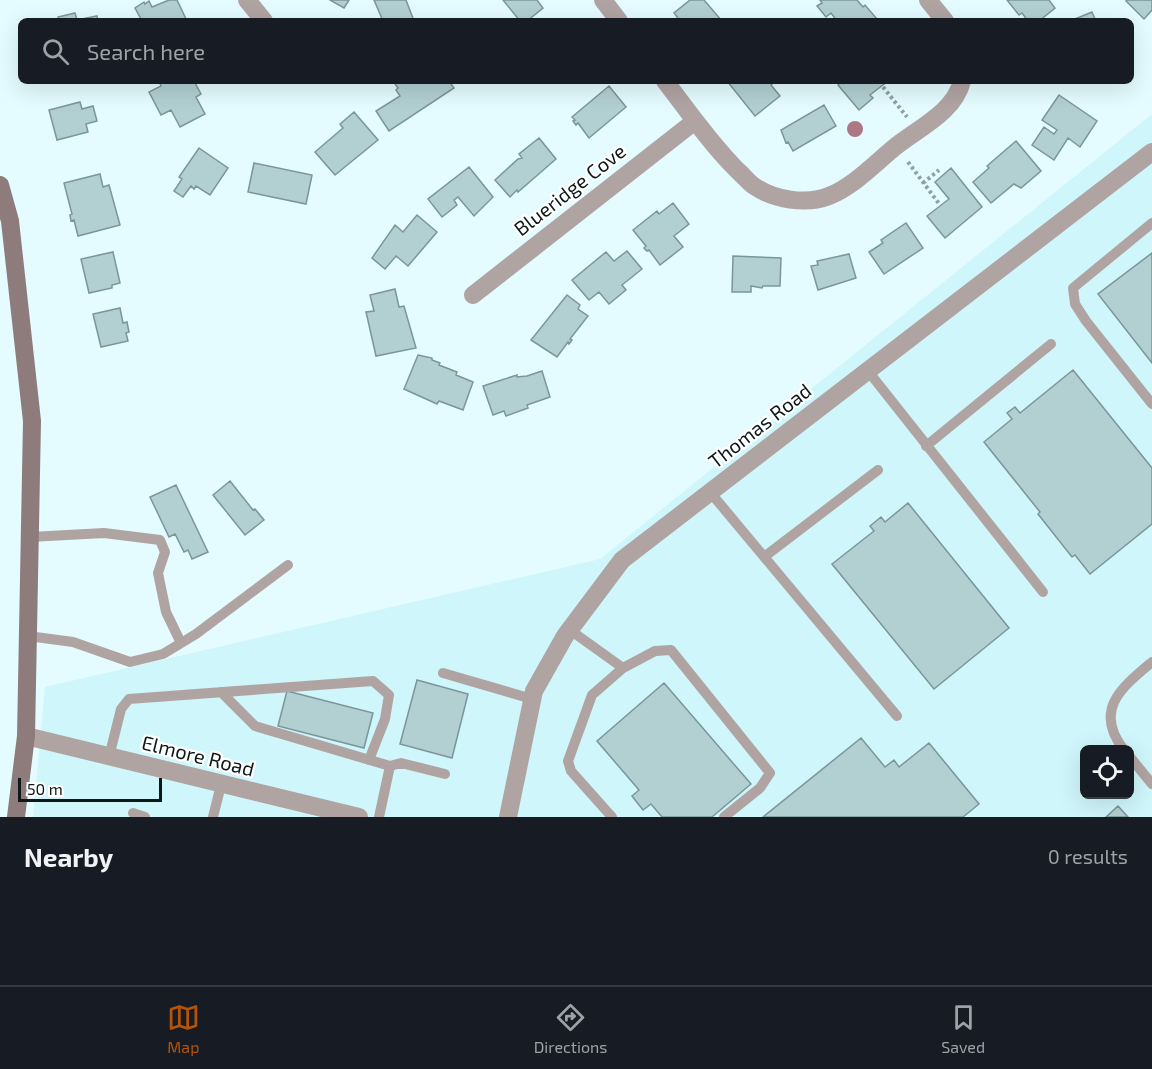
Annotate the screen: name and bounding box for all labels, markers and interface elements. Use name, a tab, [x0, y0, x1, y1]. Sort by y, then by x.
search box	[18, 18, 1134, 84]
icon: search	[39, 35, 72, 68]
text: Search here	[87, 38, 205, 64]
street label: Blueridge Cove	[509, 138, 630, 240]
street label: Thomas Road	[703, 378, 816, 473]
street label: Elmore Road	[140, 729, 257, 781]
map controls	[1080, 745, 1134, 799]
button: locate	[1080, 745, 1134, 799]
scale bar	[18, 775, 162, 802]
text: 50 m	[27, 779, 63, 798]
text: Nearby	[24, 841, 113, 872]
text: 0 results	[1048, 844, 1128, 868]
tab: Map	[167, 1001, 200, 1056]
tab: Directions	[534, 1001, 607, 1056]
tab: Saved	[941, 1001, 985, 1056]

